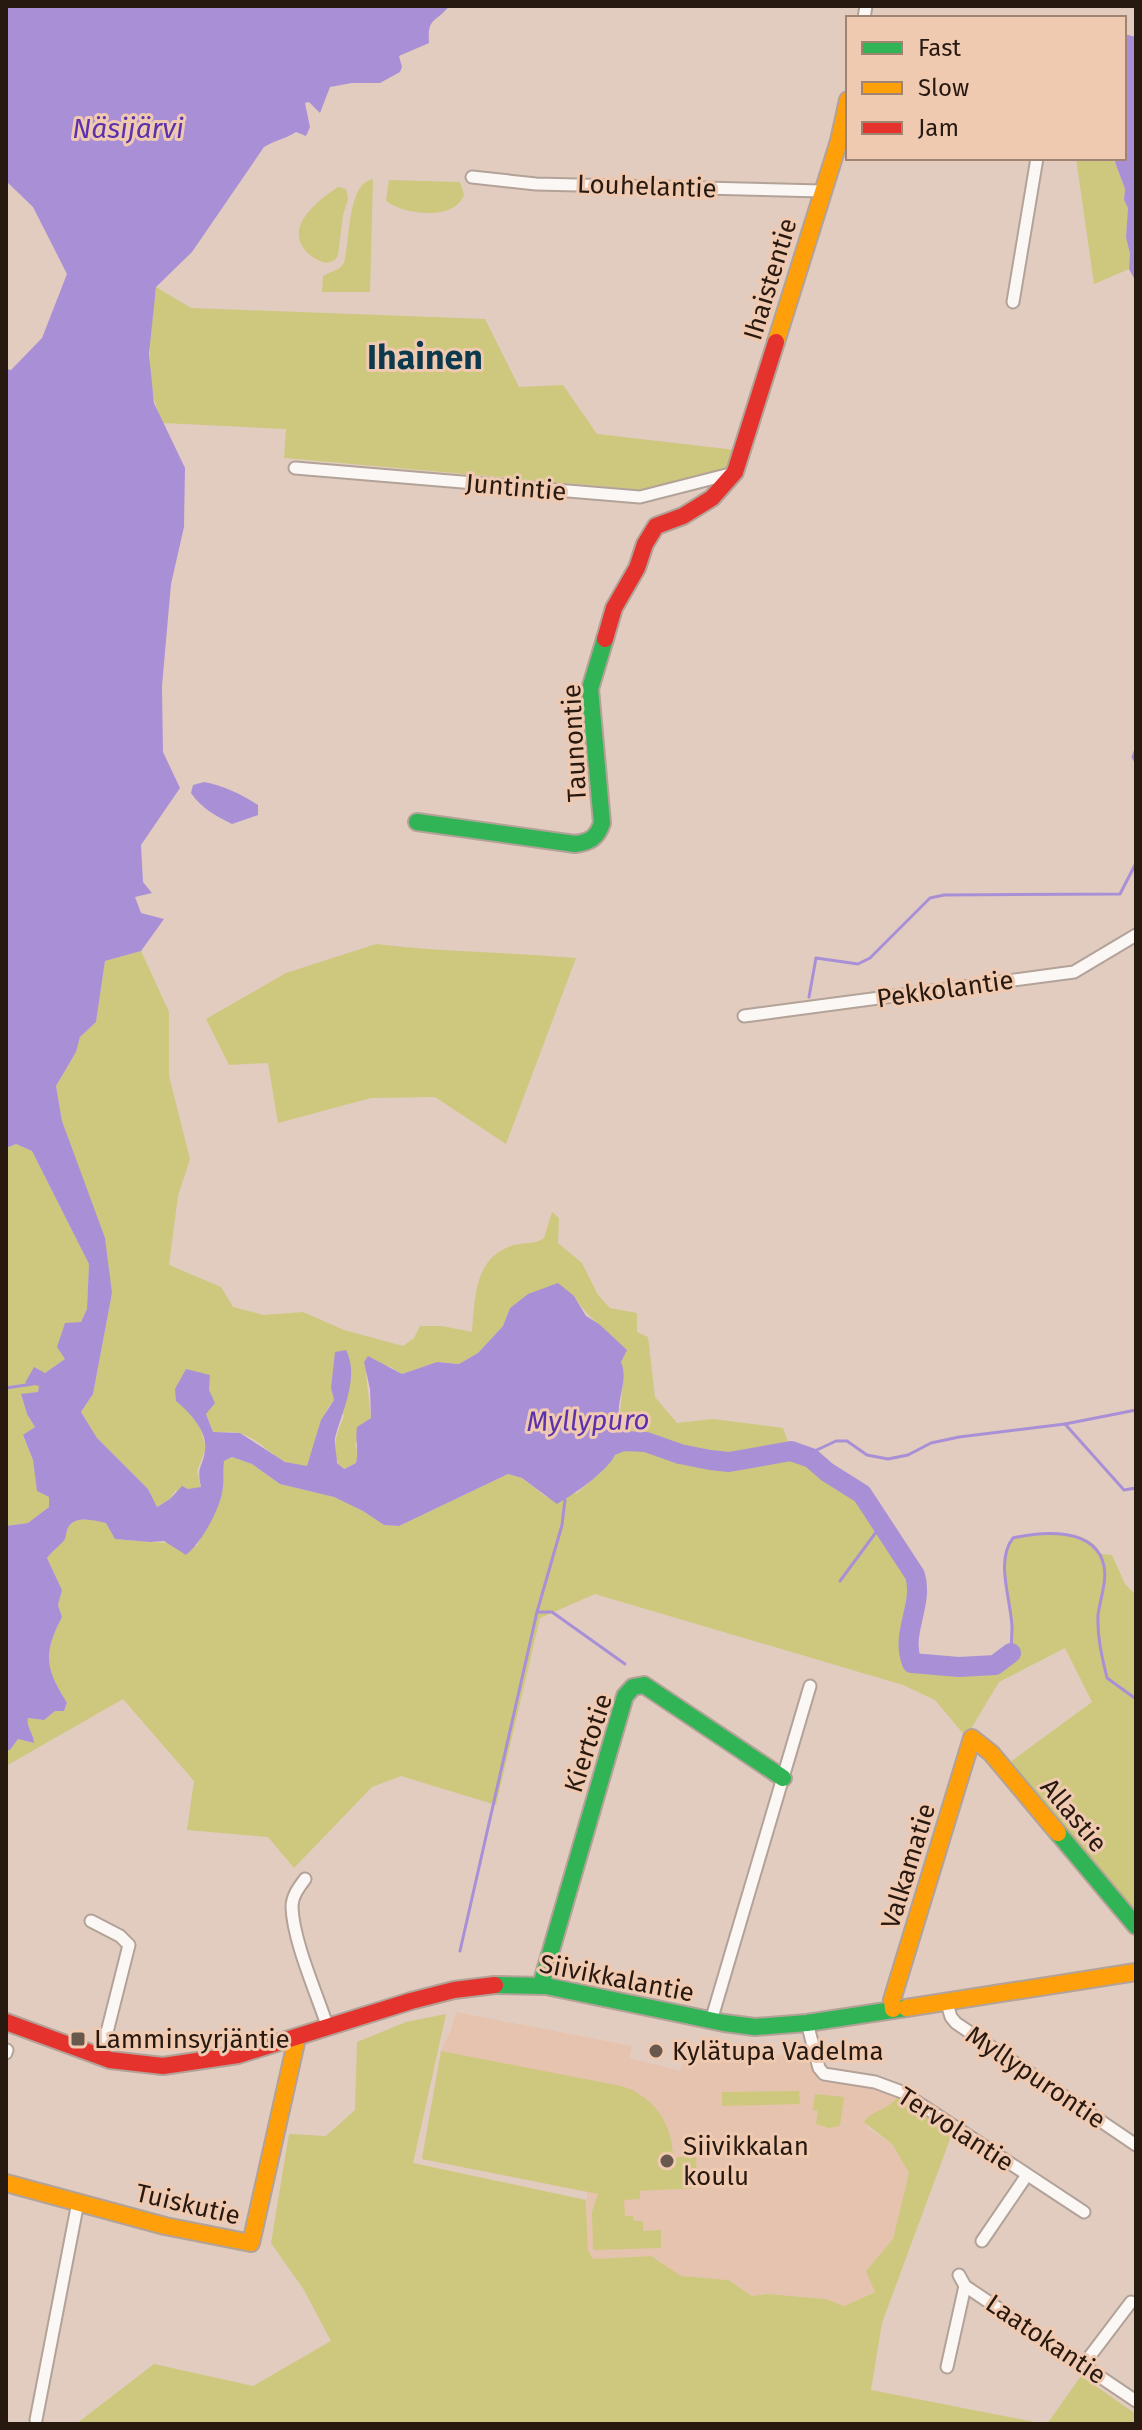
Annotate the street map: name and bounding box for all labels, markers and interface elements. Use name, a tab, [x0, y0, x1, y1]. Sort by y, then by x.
legend	[846, 16, 1126, 160]
text: Fast	[918, 34, 961, 62]
text: Slow	[918, 74, 969, 102]
water label: Näsijärvi	[72, 112, 184, 145]
text: Jam	[918, 114, 959, 142]
street label: Louhelantie	[577, 169, 717, 204]
street label: Ihaistentie	[737, 214, 804, 344]
district label: Ihainen	[367, 337, 483, 378]
street label: Juntintie	[464, 468, 568, 507]
street label: Taunontie	[556, 683, 593, 803]
street label: Pekkolantie	[875, 965, 1015, 1014]
water label: Myllypuro	[526, 1403, 650, 1438]
street label: Kiertotie	[558, 1690, 619, 1796]
street label: Allastie	[1034, 1772, 1113, 1859]
street label: Valkamatie	[875, 1800, 942, 1933]
street label: Siivikkalantie	[537, 1948, 697, 2009]
street label: Myllypurontie	[960, 2019, 1112, 2136]
place label: Lamminsyrjäntie	[94, 2024, 290, 2055]
marker: Lamminsyrjäntie	[69, 2030, 87, 2048]
place label: Kylätupa Vadelma	[672, 2036, 884, 2067]
marker: Kylätupa Vadelma	[647, 2042, 665, 2060]
street label: Tervolantie	[892, 2081, 1019, 2178]
place label: Siivikkalan koulu	[683, 2131, 809, 2192]
marker: Siivikkalan koulu	[658, 2152, 676, 2170]
street label: Tuiskutie	[133, 2177, 243, 2232]
street label: Laatokantie	[980, 2288, 1112, 2391]

